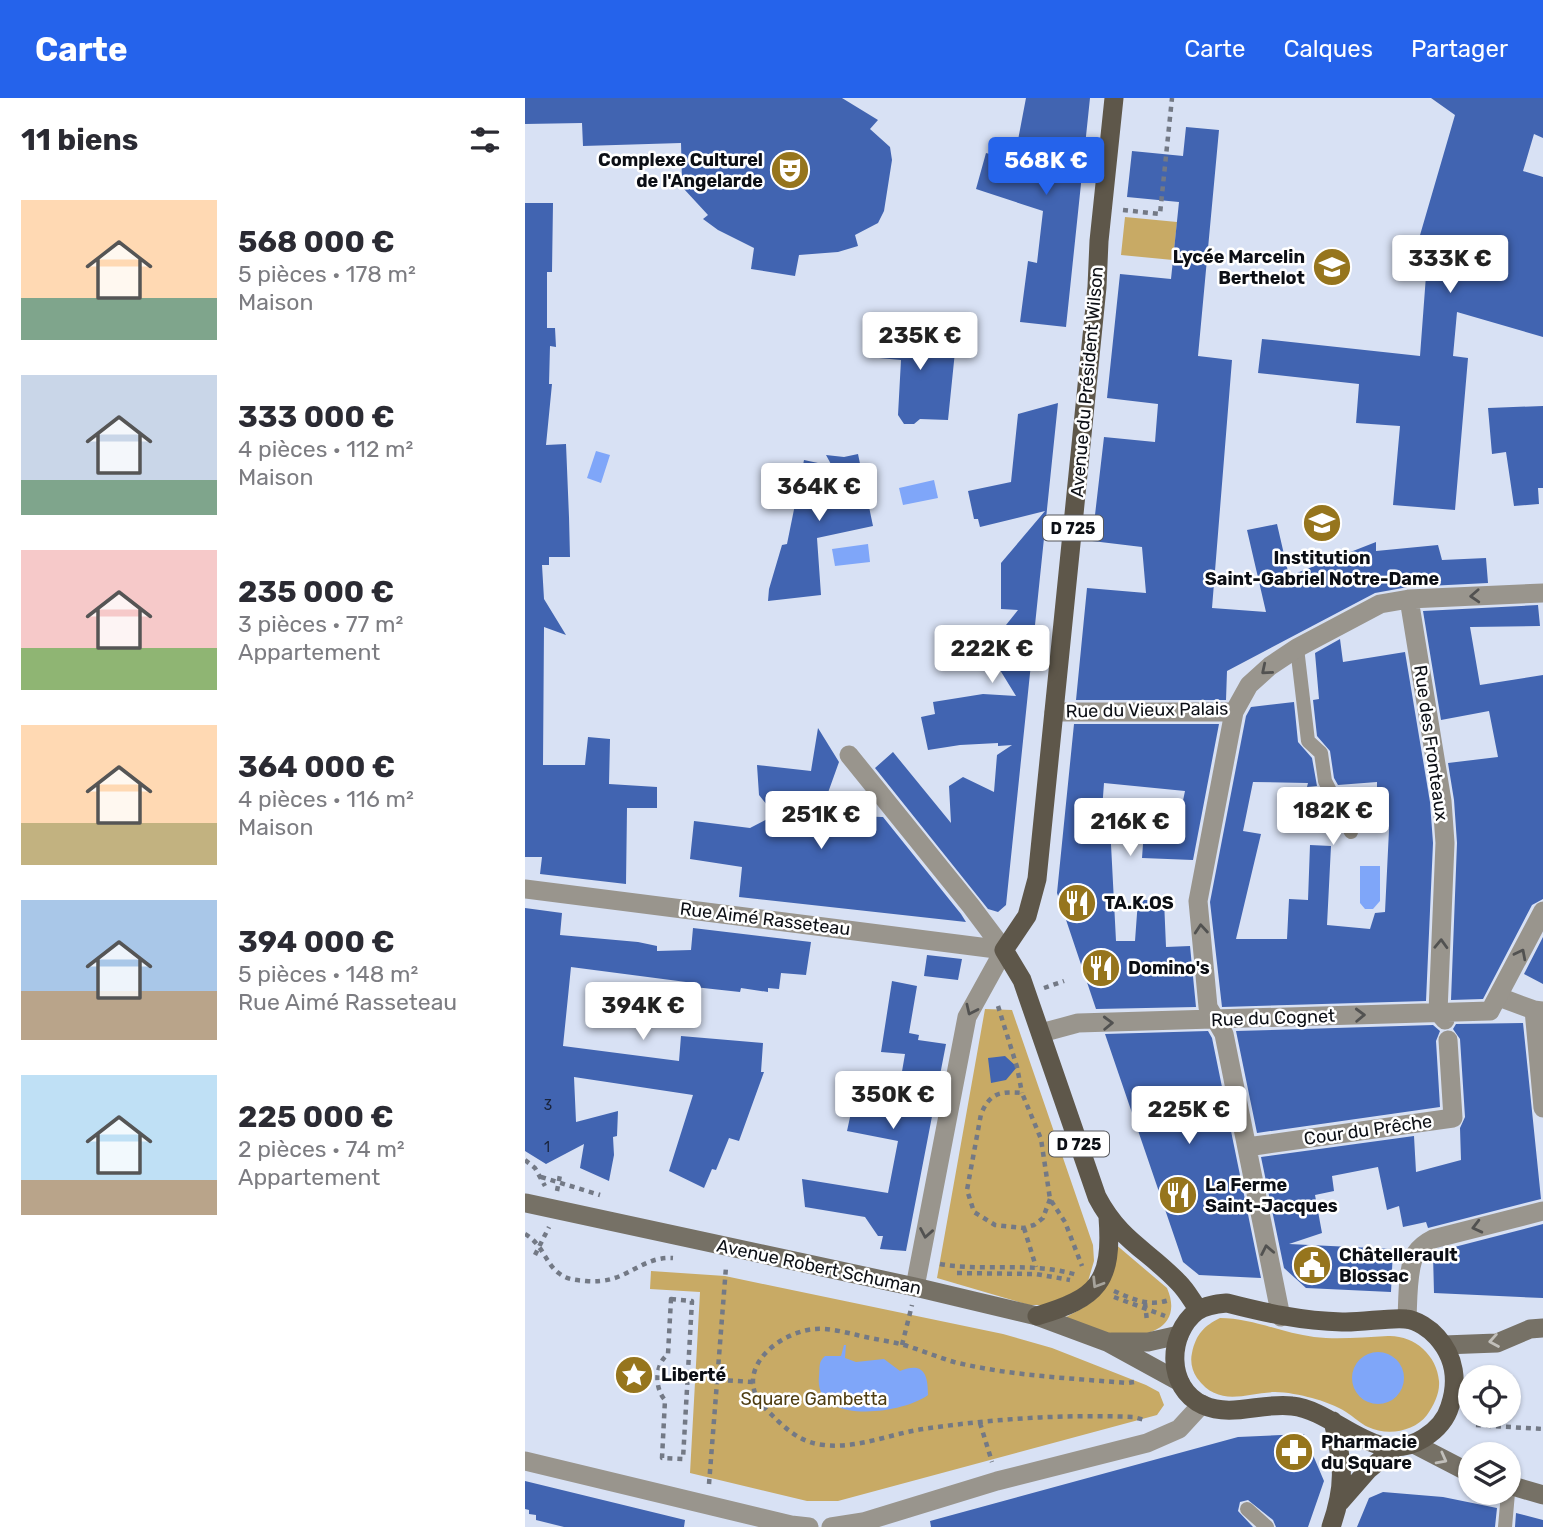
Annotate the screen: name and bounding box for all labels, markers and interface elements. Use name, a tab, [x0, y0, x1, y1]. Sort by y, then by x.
text: Carte	[35, 30, 128, 69]
text: Carte	[1184, 35, 1245, 63]
text: Calques	[1283, 35, 1373, 63]
text: Partager	[1411, 35, 1508, 63]
icon: filters	[466, 121, 504, 159]
text: 11 biens	[21, 122, 138, 158]
pin: 568K €	[989, 138, 1103, 197]
text: 568K €	[1004, 146, 1088, 174]
place label: Complexe Culturel de l'Angelarde	[598, 149, 763, 192]
theatre icon: Complexe Culturel de l'Angelarde	[769, 149, 811, 191]
text: 568 000 €	[238, 224, 395, 260]
icon: home	[77, 228, 161, 312]
pin: 333K €	[1393, 236, 1507, 295]
text: 333K €	[1408, 244, 1492, 272]
place label: Lycée Marcelin Berthelot	[1173, 246, 1305, 289]
school or university icon: Lycée Marcelin Berthelot	[1311, 246, 1353, 288]
text: 5 pièces · 178 m²	[238, 260, 416, 288]
street label: Avenue du Président Wilson	[1066, 266, 1108, 498]
text: Maison	[238, 288, 313, 316]
pin: 235K €	[863, 313, 977, 372]
text: 235K €	[878, 321, 962, 349]
text: 333 000 €	[238, 399, 395, 435]
icon: home	[77, 403, 161, 487]
text: 4 pièces · 112 m²	[238, 435, 413, 463]
text: Maison	[238, 463, 313, 491]
pin: 364K €	[762, 464, 876, 523]
text: 364K €	[777, 472, 861, 500]
school or university icon: Institution Saint-Gabriel Notre-Dame	[1301, 502, 1343, 544]
road number: D 725	[1043, 516, 1103, 540]
place label: Institution Saint-Gabriel Notre-Dame	[1205, 547, 1439, 590]
text: 235 000 €	[238, 574, 394, 610]
icon: home	[77, 578, 161, 662]
one-way arrow	[1469, 589, 1480, 604]
text: 3 pièces · 77 m²	[238, 610, 403, 638]
pin: 222K €	[935, 626, 1049, 685]
text: 222K €	[951, 634, 1033, 662]
text: Appartement	[238, 638, 380, 666]
one-way arrow	[1261, 662, 1274, 674]
street label: Rue des Fronteaux	[1409, 664, 1453, 823]
street label: Rue du Vieux Palais	[1065, 698, 1229, 722]
text: 364 000 €	[238, 749, 395, 785]
icon: home	[77, 753, 161, 837]
text: 4 pièces · 116 m²	[238, 785, 414, 813]
pin: 182K €	[1276, 788, 1390, 847]
pin: 251K €	[764, 792, 878, 851]
text: 182K €	[1293, 796, 1373, 824]
pin: 216K €	[1073, 798, 1187, 858]
text: 251K €	[781, 800, 861, 828]
text: 216K €	[1090, 807, 1170, 835]
text: Maison	[238, 813, 313, 841]
restaurant icon: TA.K.OS	[1056, 882, 1098, 924]
place label: TA.K.OS	[1104, 892, 1174, 914]
street label: Rue Aimé Rasseteau	[679, 898, 851, 940]
one-way arrow	[1194, 923, 1209, 934]
text: 394 000 €	[238, 924, 395, 960]
icon: home	[77, 928, 161, 1012]
one-way arrow	[1433, 938, 1448, 949]
restaurant icon: Domino's	[1080, 947, 1122, 989]
one-way arrow	[1513, 949, 1526, 961]
place label: Domino's	[1128, 957, 1210, 979]
text: 5 pièces · 148 m²	[238, 960, 418, 988]
pin: 394K €	[586, 982, 700, 1042]
text: Rue Aimé Rasseteau	[238, 988, 457, 1016]
text: 394K €	[601, 991, 685, 1019]
one-way arrow	[965, 1003, 979, 1015]
street label: Rue du Cognet	[1211, 1005, 1335, 1031]
one-way arrow	[1355, 1007, 1365, 1023]
one-way arrow	[1102, 1015, 1113, 1030]
pin: 350K €	[836, 1072, 950, 1131]
text: 350K €	[851, 1080, 935, 1108]
pin: 225K €	[1132, 1086, 1246, 1146]
text: 225K €	[1148, 1095, 1230, 1123]
house number: 3	[544, 1097, 552, 1114]
text: 225 000 €	[238, 1099, 394, 1135]
icon: home	[77, 1103, 161, 1187]
street label: Cour du Prêche	[1302, 1110, 1434, 1150]
road number: D 725	[1049, 1132, 1109, 1156]
text: 2 pièces · 74 m²	[238, 1135, 405, 1163]
house number: 1	[544, 1139, 550, 1156]
text: Appartement	[238, 1163, 380, 1191]
restaurant icon: La Ferme Saint-Jacques	[1157, 1174, 1199, 1216]
place label: La Ferme Saint-Jacques	[1205, 1174, 1338, 1217]
one-way arrow	[1472, 1219, 1484, 1233]
one-way arrow	[919, 1227, 934, 1239]
street label: Avenue Robert Schuman	[715, 1235, 923, 1299]
one-way arrow	[1261, 1244, 1276, 1256]
public building icon: Châtellerault Blossac	[1291, 1244, 1333, 1286]
place label: Châtellerault Blossac	[1339, 1244, 1458, 1287]
one-way arrow	[1092, 1275, 1105, 1288]
one-way arrow	[1489, 1333, 1500, 1348]
place icon: Liberté	[613, 1354, 655, 1396]
place label: Liberté	[661, 1364, 727, 1386]
map controls	[1458, 1365, 1521, 1505]
button: locate	[1458, 1365, 1521, 1428]
park label: Square Gambetta	[741, 1388, 887, 1410]
pharmacy icon: Pharmacie du Square	[1273, 1431, 1315, 1473]
place label: Pharmacie du Square	[1321, 1431, 1418, 1474]
button: layers	[1458, 1442, 1521, 1505]
one-way arrow	[1435, 1451, 1447, 1464]

